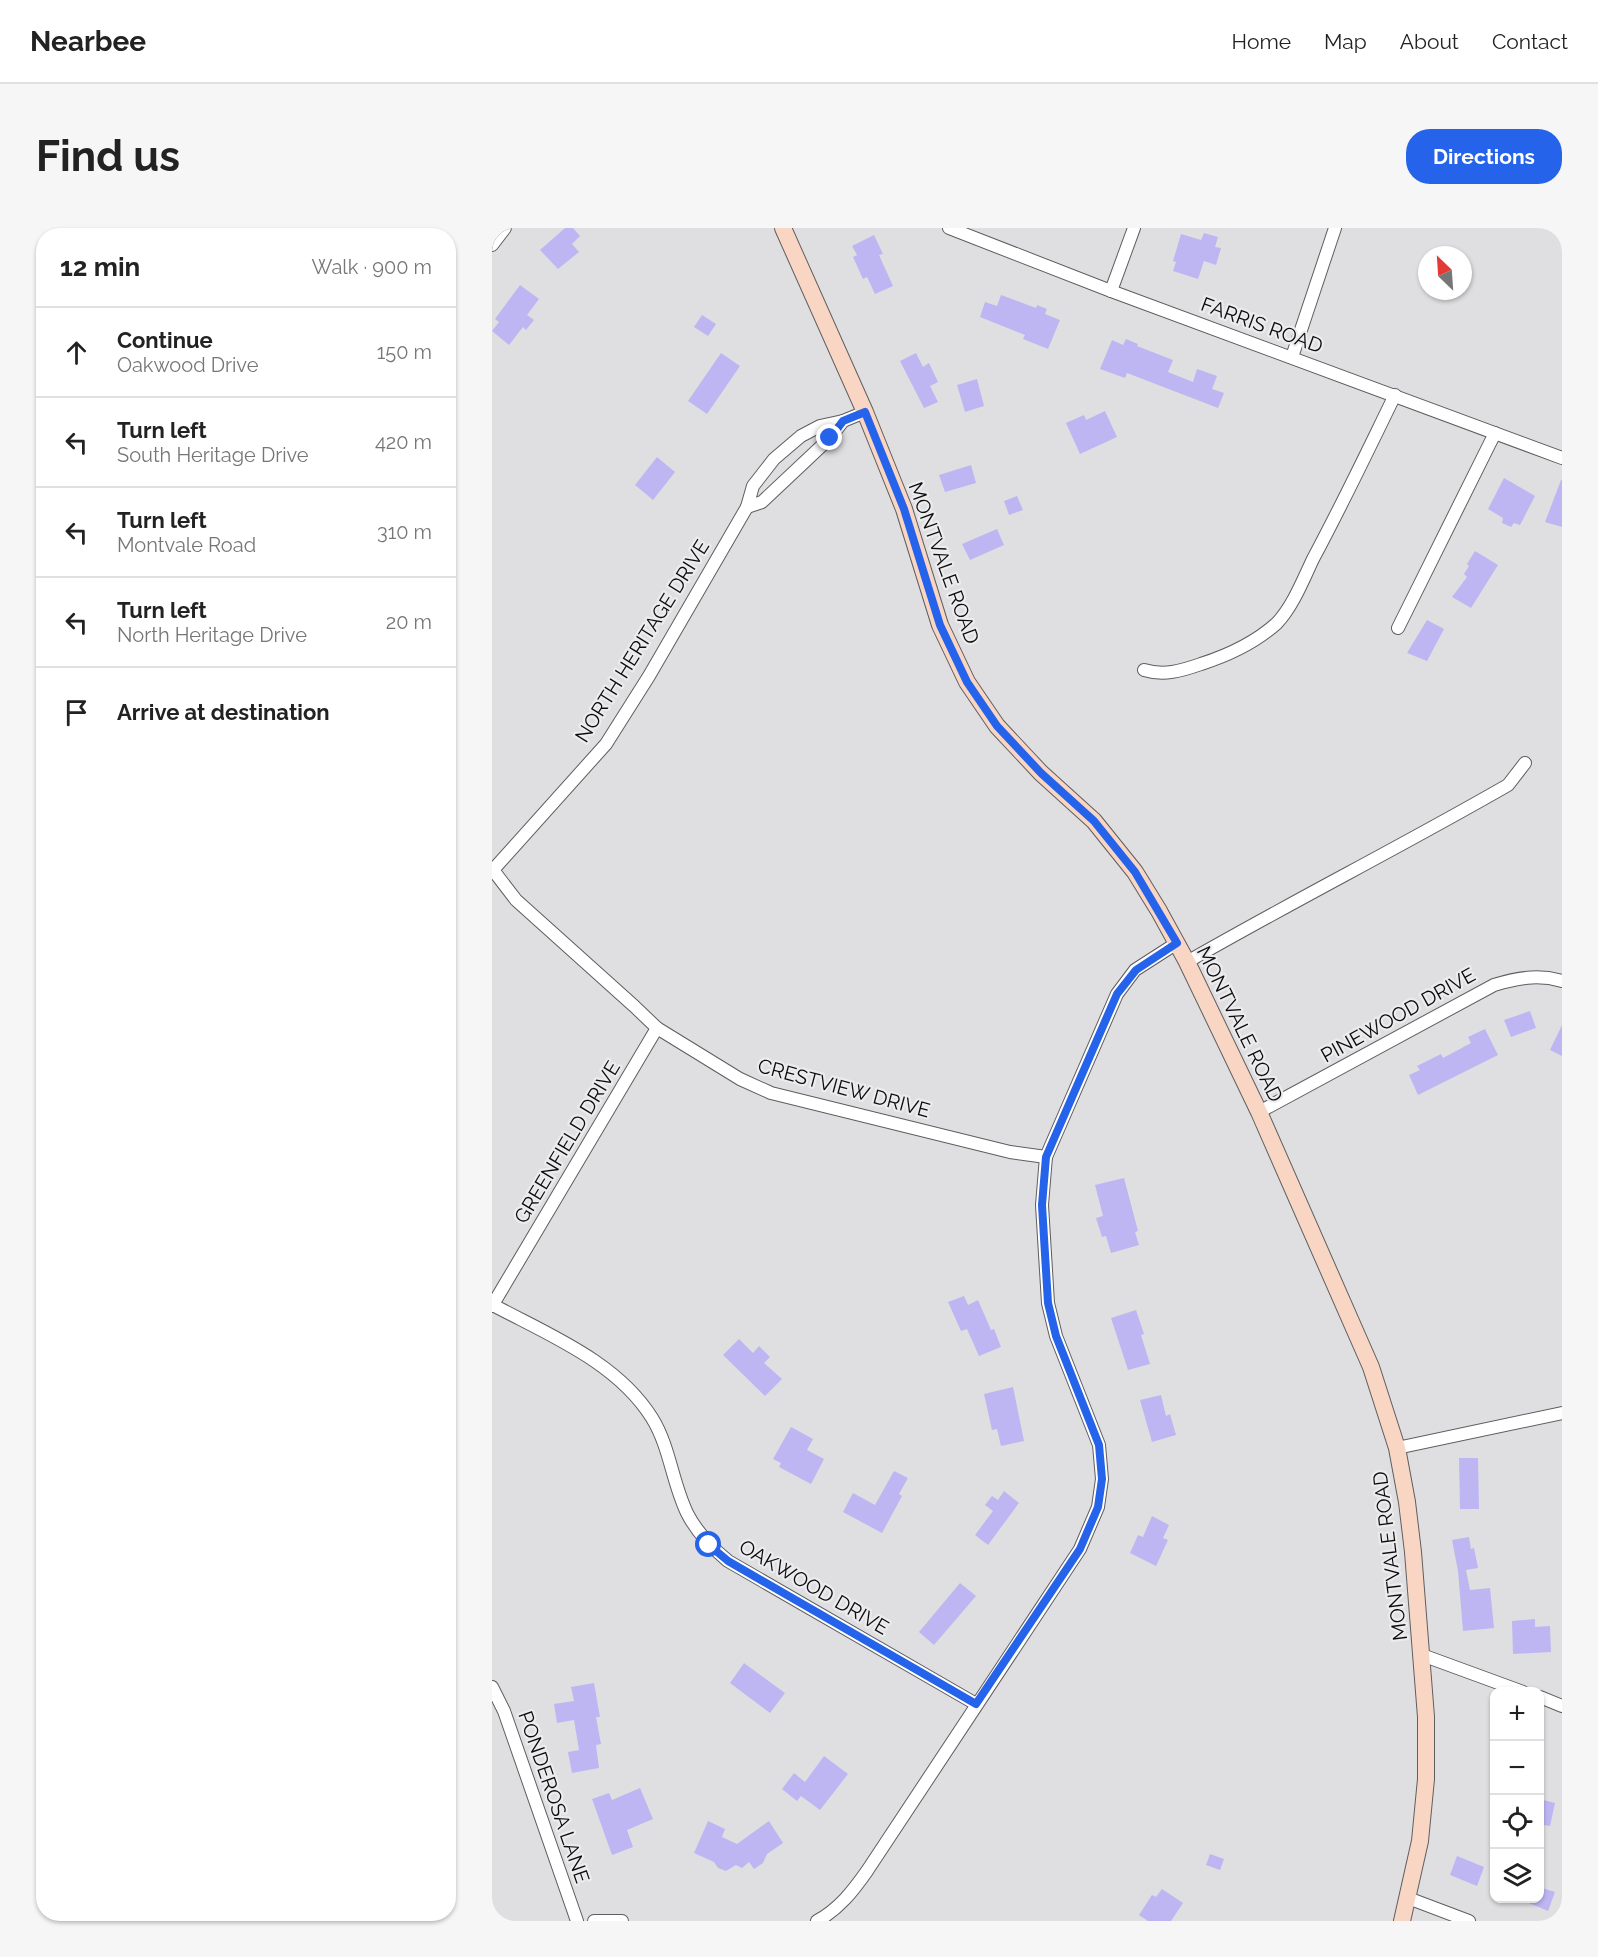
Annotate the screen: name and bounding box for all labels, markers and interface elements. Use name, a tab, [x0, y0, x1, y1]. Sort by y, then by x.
text: Nearbee	[30, 25, 146, 58]
text: Home	[1232, 29, 1291, 54]
text: Map	[1324, 29, 1367, 54]
text: About	[1400, 29, 1459, 54]
text: Contact	[1492, 29, 1568, 54]
button: Directions	[1406, 129, 1562, 184]
text: Find us	[36, 132, 180, 181]
north arrow	[1418, 246, 1472, 300]
text: 12 min	[60, 252, 140, 282]
text: Walk · 900 m	[312, 255, 432, 279]
street label: FARRIS ROAD	[1198, 292, 1326, 358]
text: Continue	[117, 327, 213, 353]
icon: ahead	[60, 336, 93, 369]
text: 150 m	[377, 340, 432, 364]
text: Oakwood Drive	[117, 353, 258, 377]
text: Turn left	[117, 417, 207, 443]
route end	[816, 424, 842, 450]
icon: left	[60, 426, 93, 459]
text: 420 m	[375, 430, 432, 454]
text: South Heritage Drive	[117, 443, 309, 467]
street label: MONTVALE ROAD	[904, 479, 984, 647]
text: Turn left	[117, 507, 207, 533]
icon: left	[60, 516, 93, 549]
text: 310 m	[377, 520, 432, 544]
text: Montvale Road	[117, 533, 256, 557]
street label: NORTH HERITAGE DRIVE	[570, 535, 714, 747]
text: Turn left	[117, 597, 207, 623]
icon: left	[60, 606, 93, 639]
text: 20 m	[386, 610, 432, 634]
text: North Heritage Drive	[117, 623, 307, 647]
icon: arrive	[60, 696, 93, 729]
text: Arrive at destination	[117, 699, 330, 725]
street label: MONTVALE ROAD	[1192, 942, 1288, 1106]
street label: PINEWOOD DRIVE	[1317, 963, 1479, 1067]
street label: CRESTVIEW DRIVE	[755, 1053, 933, 1123]
street label: GREENFIELD DRIVE	[509, 1056, 625, 1228]
street label: MONTVALE ROAD	[1368, 1470, 1412, 1642]
route start	[695, 1531, 721, 1557]
street label: OAKWOOD DRIVE	[735, 1534, 893, 1640]
map controls	[1490, 1687, 1544, 1903]
button: +	[1490, 1687, 1544, 1741]
street label: PONDEROSA LANE	[513, 1708, 595, 1886]
button: −	[1490, 1741, 1544, 1795]
button: locate	[1490, 1795, 1544, 1849]
button: layers	[1490, 1849, 1544, 1903]

